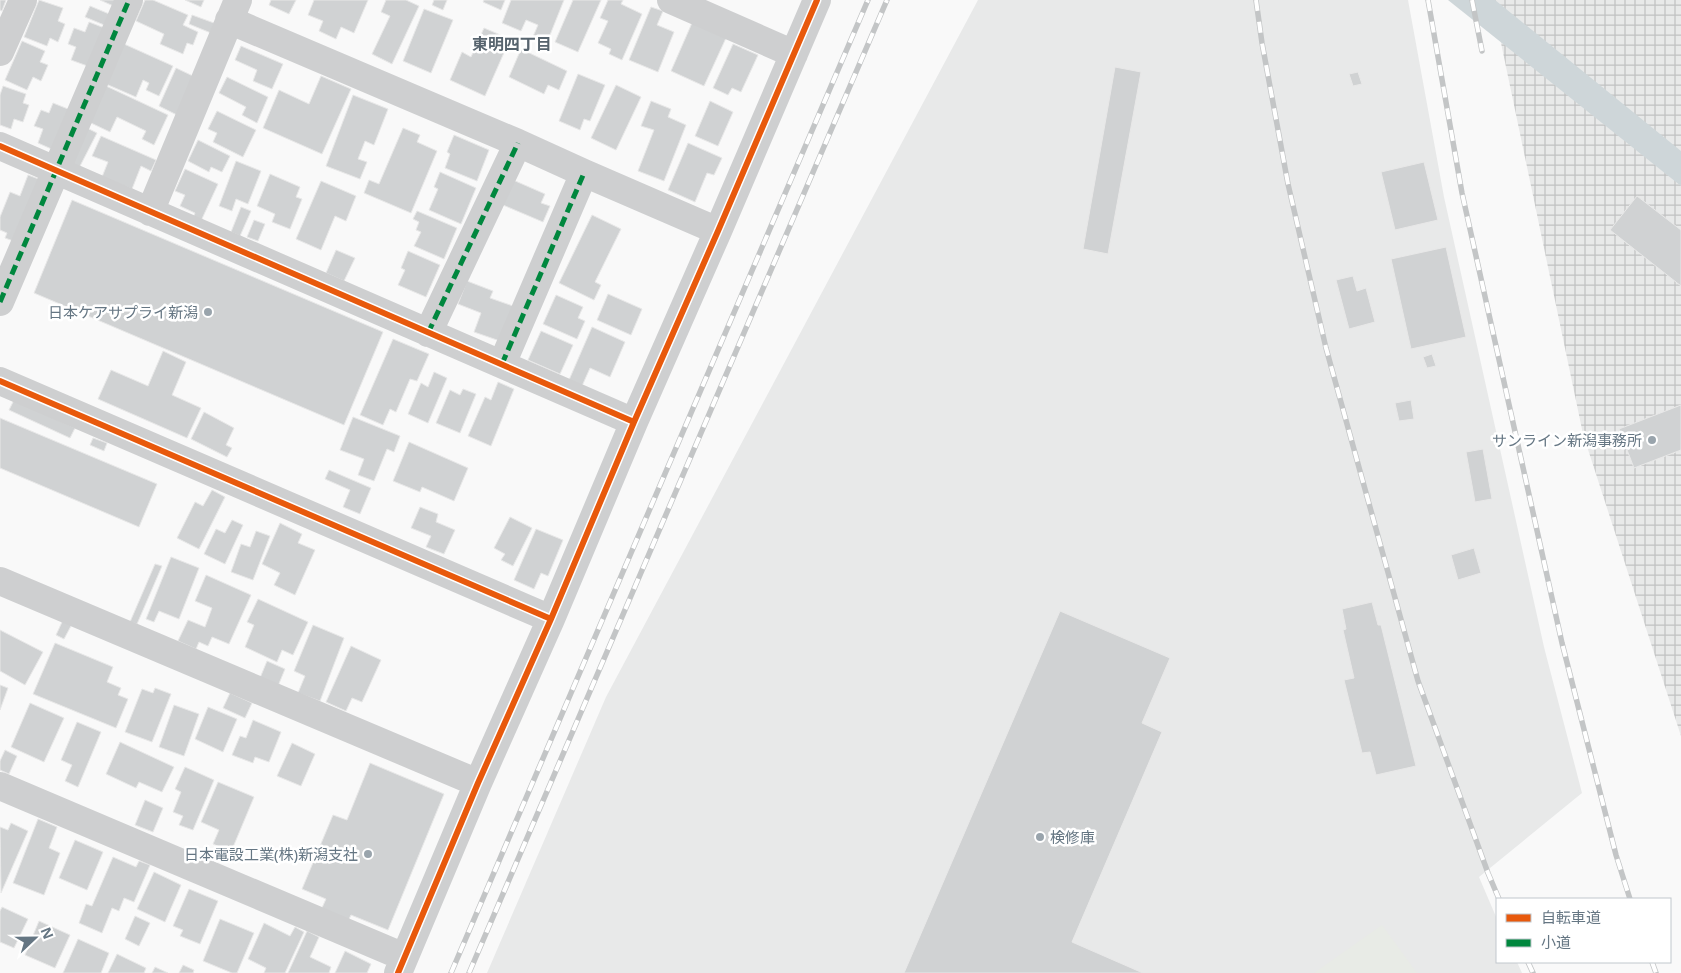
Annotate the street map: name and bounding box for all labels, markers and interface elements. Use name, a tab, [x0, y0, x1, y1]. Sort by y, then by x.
district label: 東明四丁目	[472, 33, 552, 55]
place label: 日本ケアサプライ新潟	[48, 302, 198, 322]
marker: 日本ケアサプライ新潟	[202, 306, 214, 318]
place label: サンライン新潟事務所	[1492, 430, 1642, 450]
marker: サンライン新潟事務所	[1646, 434, 1658, 446]
place label: 検修庫	[1050, 827, 1095, 847]
marker: 検修庫	[1034, 831, 1046, 843]
place label: 日本電設工業(株)新潟支社	[184, 844, 358, 864]
marker: 日本電設工業(株)新潟支社	[362, 848, 374, 860]
legend	[1496, 898, 1671, 963]
text: 自転車道	[1541, 907, 1601, 927]
north arrow	[10, 913, 60, 963]
text: N	[37, 924, 58, 942]
text: 小道	[1541, 932, 1571, 952]

